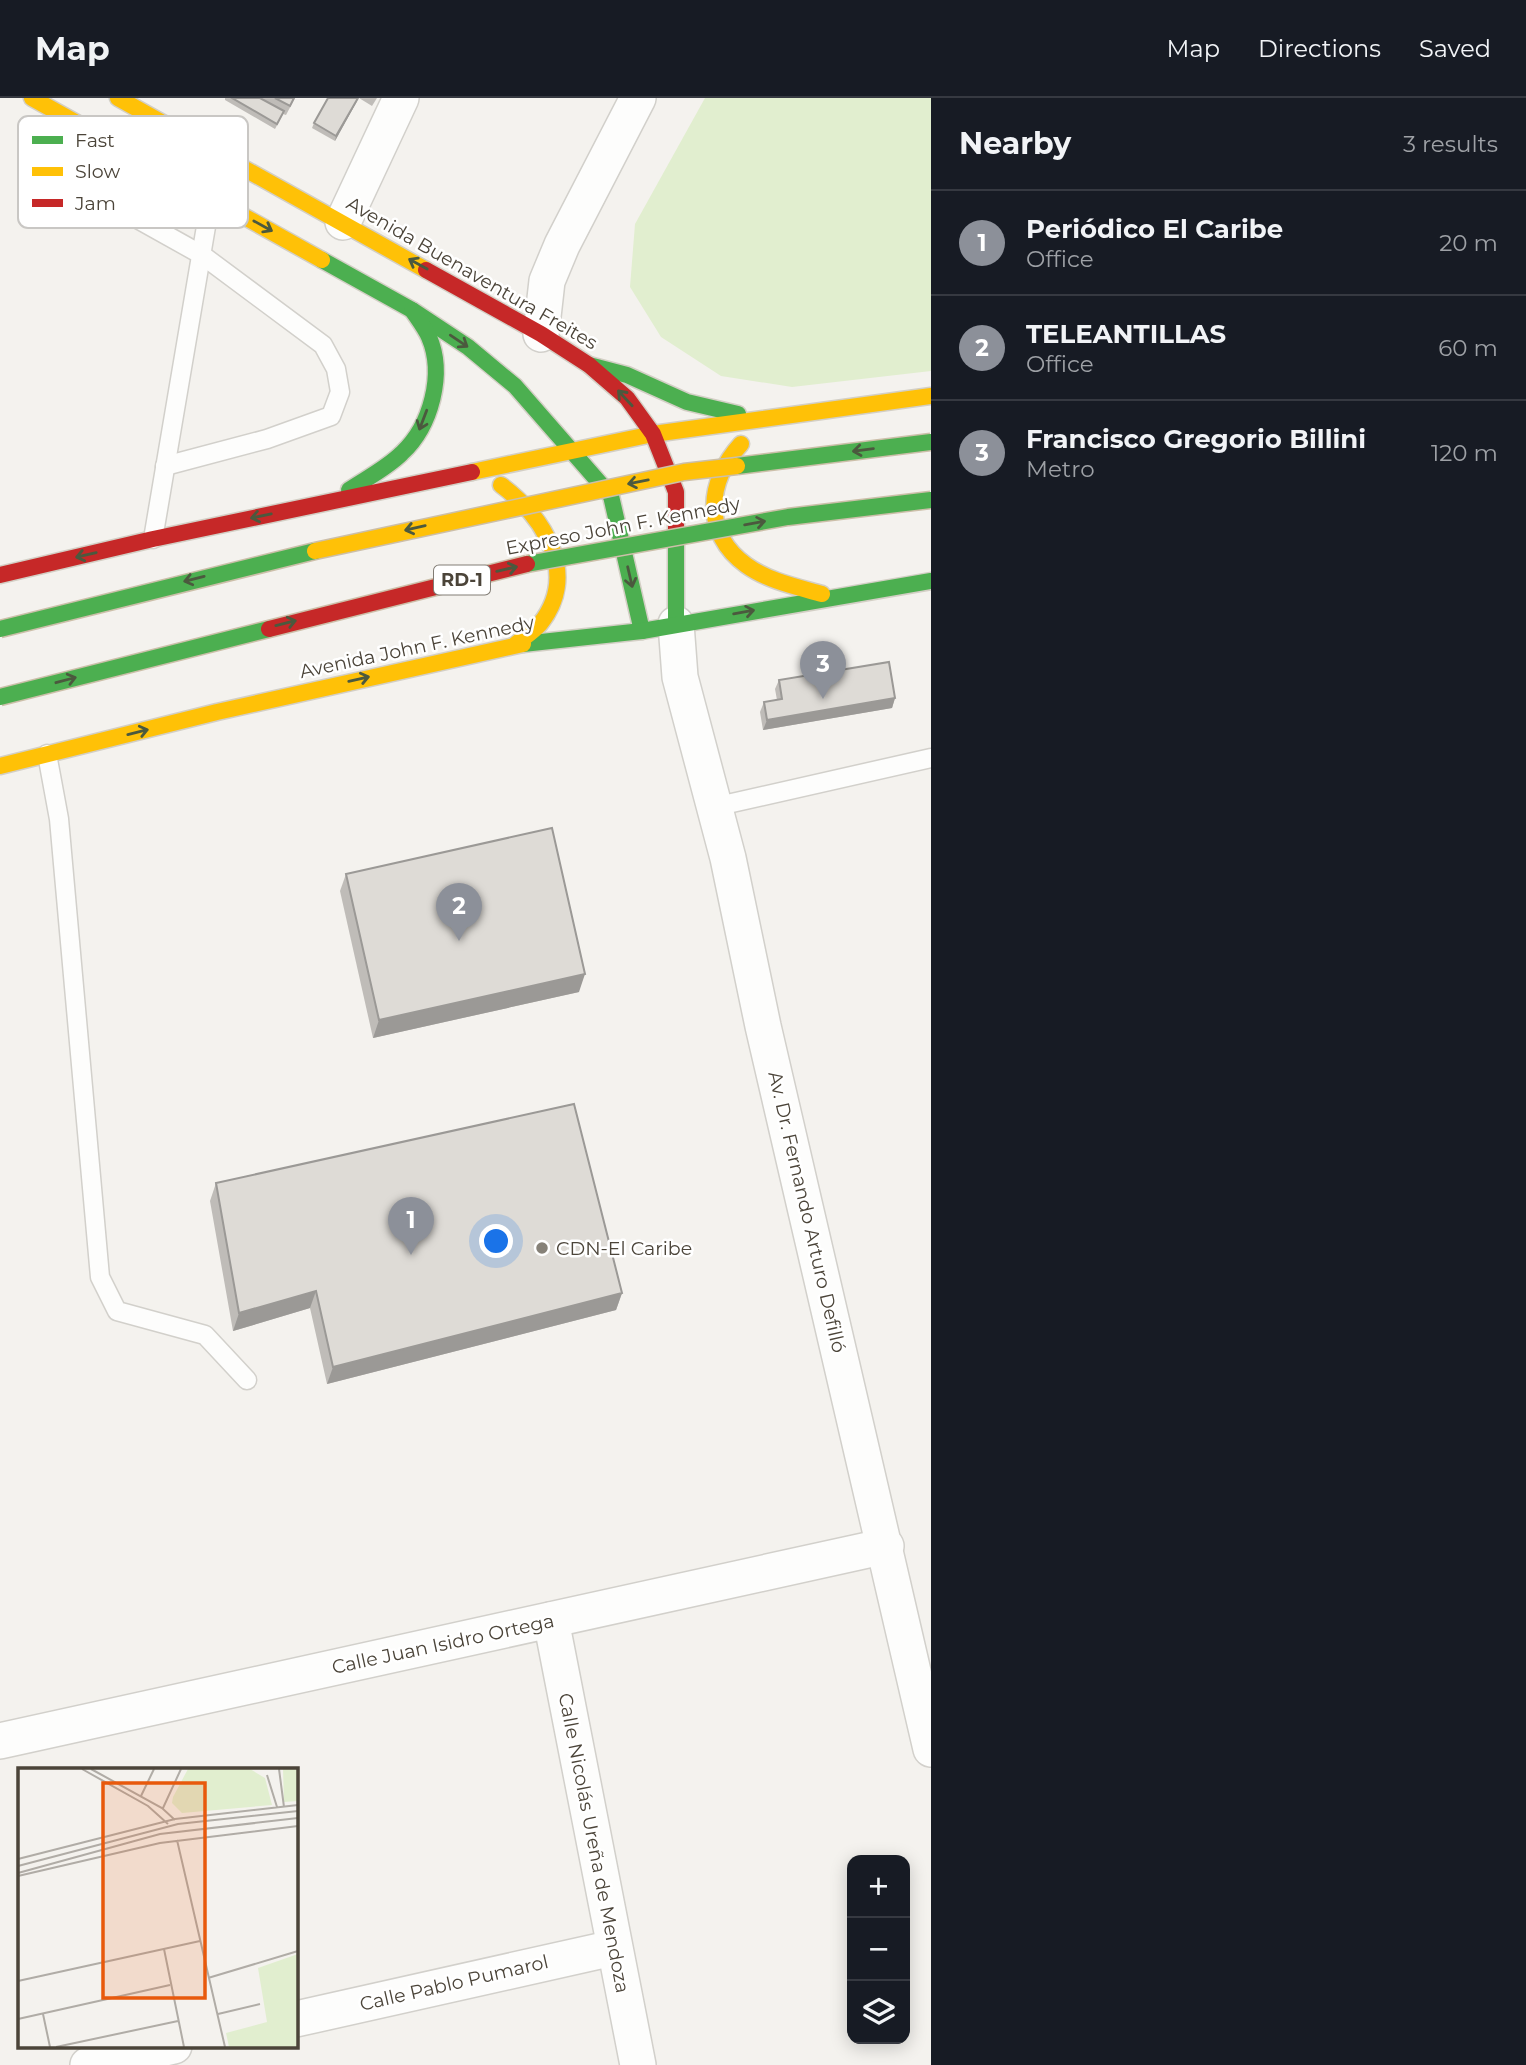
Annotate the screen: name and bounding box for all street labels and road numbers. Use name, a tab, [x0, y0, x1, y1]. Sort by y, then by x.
street label: Avenida Buenaventura Freites	[343, 192, 601, 354]
street label: Expreso John F. Kennedy	[504, 492, 743, 560]
road number: RD-1	[434, 566, 490, 594]
street label: Avenida John F. Kennedy	[298, 611, 537, 683]
street label: Av. Dr. Fernando Arturo Defilló	[763, 1069, 851, 1355]
street label: Calle Juan Isidro Ortega	[330, 1609, 556, 1679]
street label: Calle Nicolás Ureña de Mendoza	[554, 1691, 634, 1995]
street label: Calle Pablo Pumarol	[357, 1950, 551, 2016]

